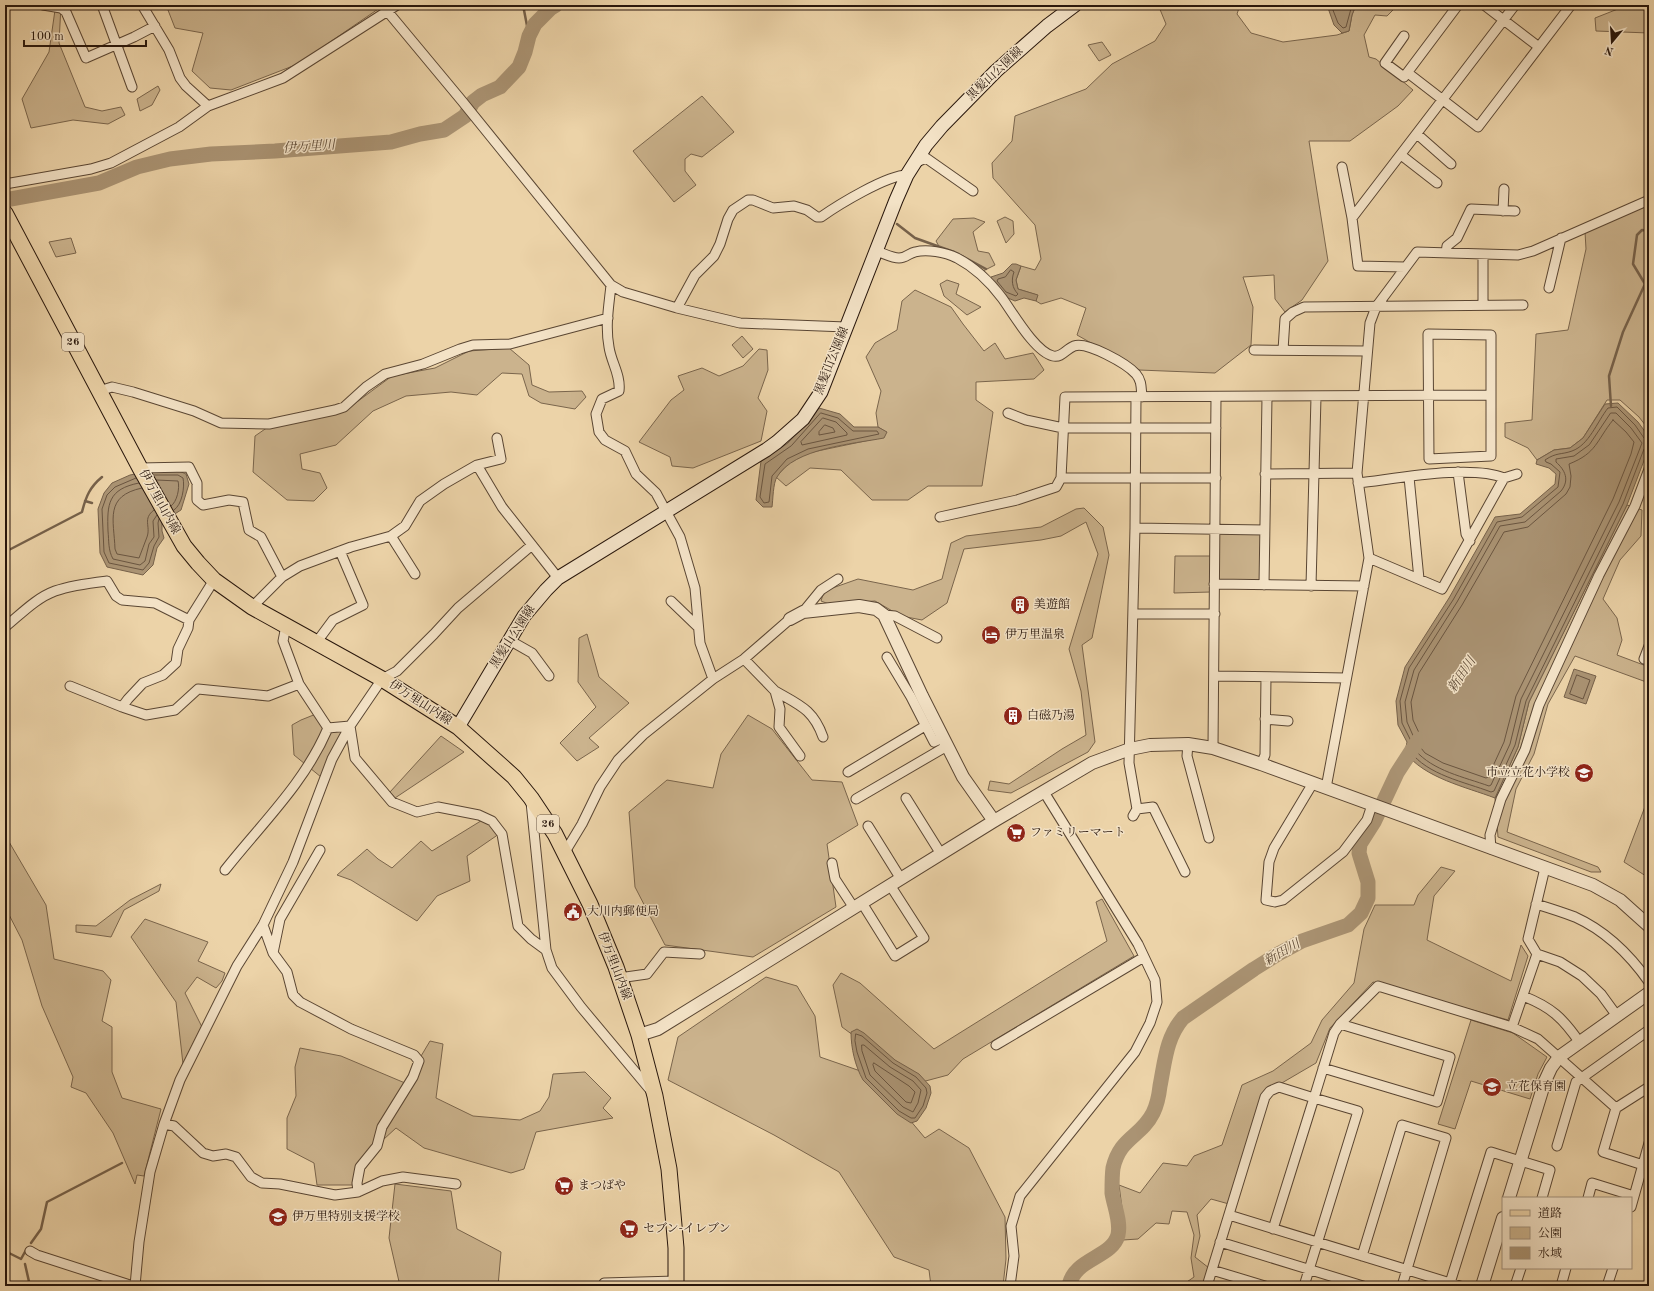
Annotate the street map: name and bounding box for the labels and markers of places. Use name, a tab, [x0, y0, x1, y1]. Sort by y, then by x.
building icon: 美遊館	[1009, 594, 1031, 616]
place label: 美遊館	[1034, 597, 1070, 611]
hotel icon: 伊万里温泉	[980, 624, 1002, 646]
place label: 伊万里温泉	[1005, 627, 1065, 641]
building icon: 白磁乃湯	[1002, 705, 1024, 727]
place label: 白磁乃湯	[1027, 708, 1075, 722]
school or university icon: 市立立花小学校	[1573, 762, 1595, 784]
place label: 市立立花小学校	[1486, 765, 1570, 779]
supermarket icon: ファミリーマート	[1005, 822, 1027, 844]
place label: ファミリーマート	[1030, 826, 1126, 839]
public building icon: 大川内郵便局	[562, 901, 584, 923]
place label: 大川内郵便局	[587, 904, 659, 918]
school or university icon: 立花保育園	[1481, 1076, 1503, 1098]
place label: 立花保育園	[1506, 1079, 1566, 1093]
supermarket icon: まつばや	[553, 1175, 575, 1197]
place label: まつばや	[578, 1179, 626, 1192]
school or university icon: 伊万里特別支援学校	[267, 1206, 289, 1228]
place label: 伊万里特別支援学校	[292, 1209, 400, 1223]
supermarket icon: セブン-イレブン	[618, 1218, 640, 1240]
place label: セブン-イレブン	[643, 1222, 730, 1235]

